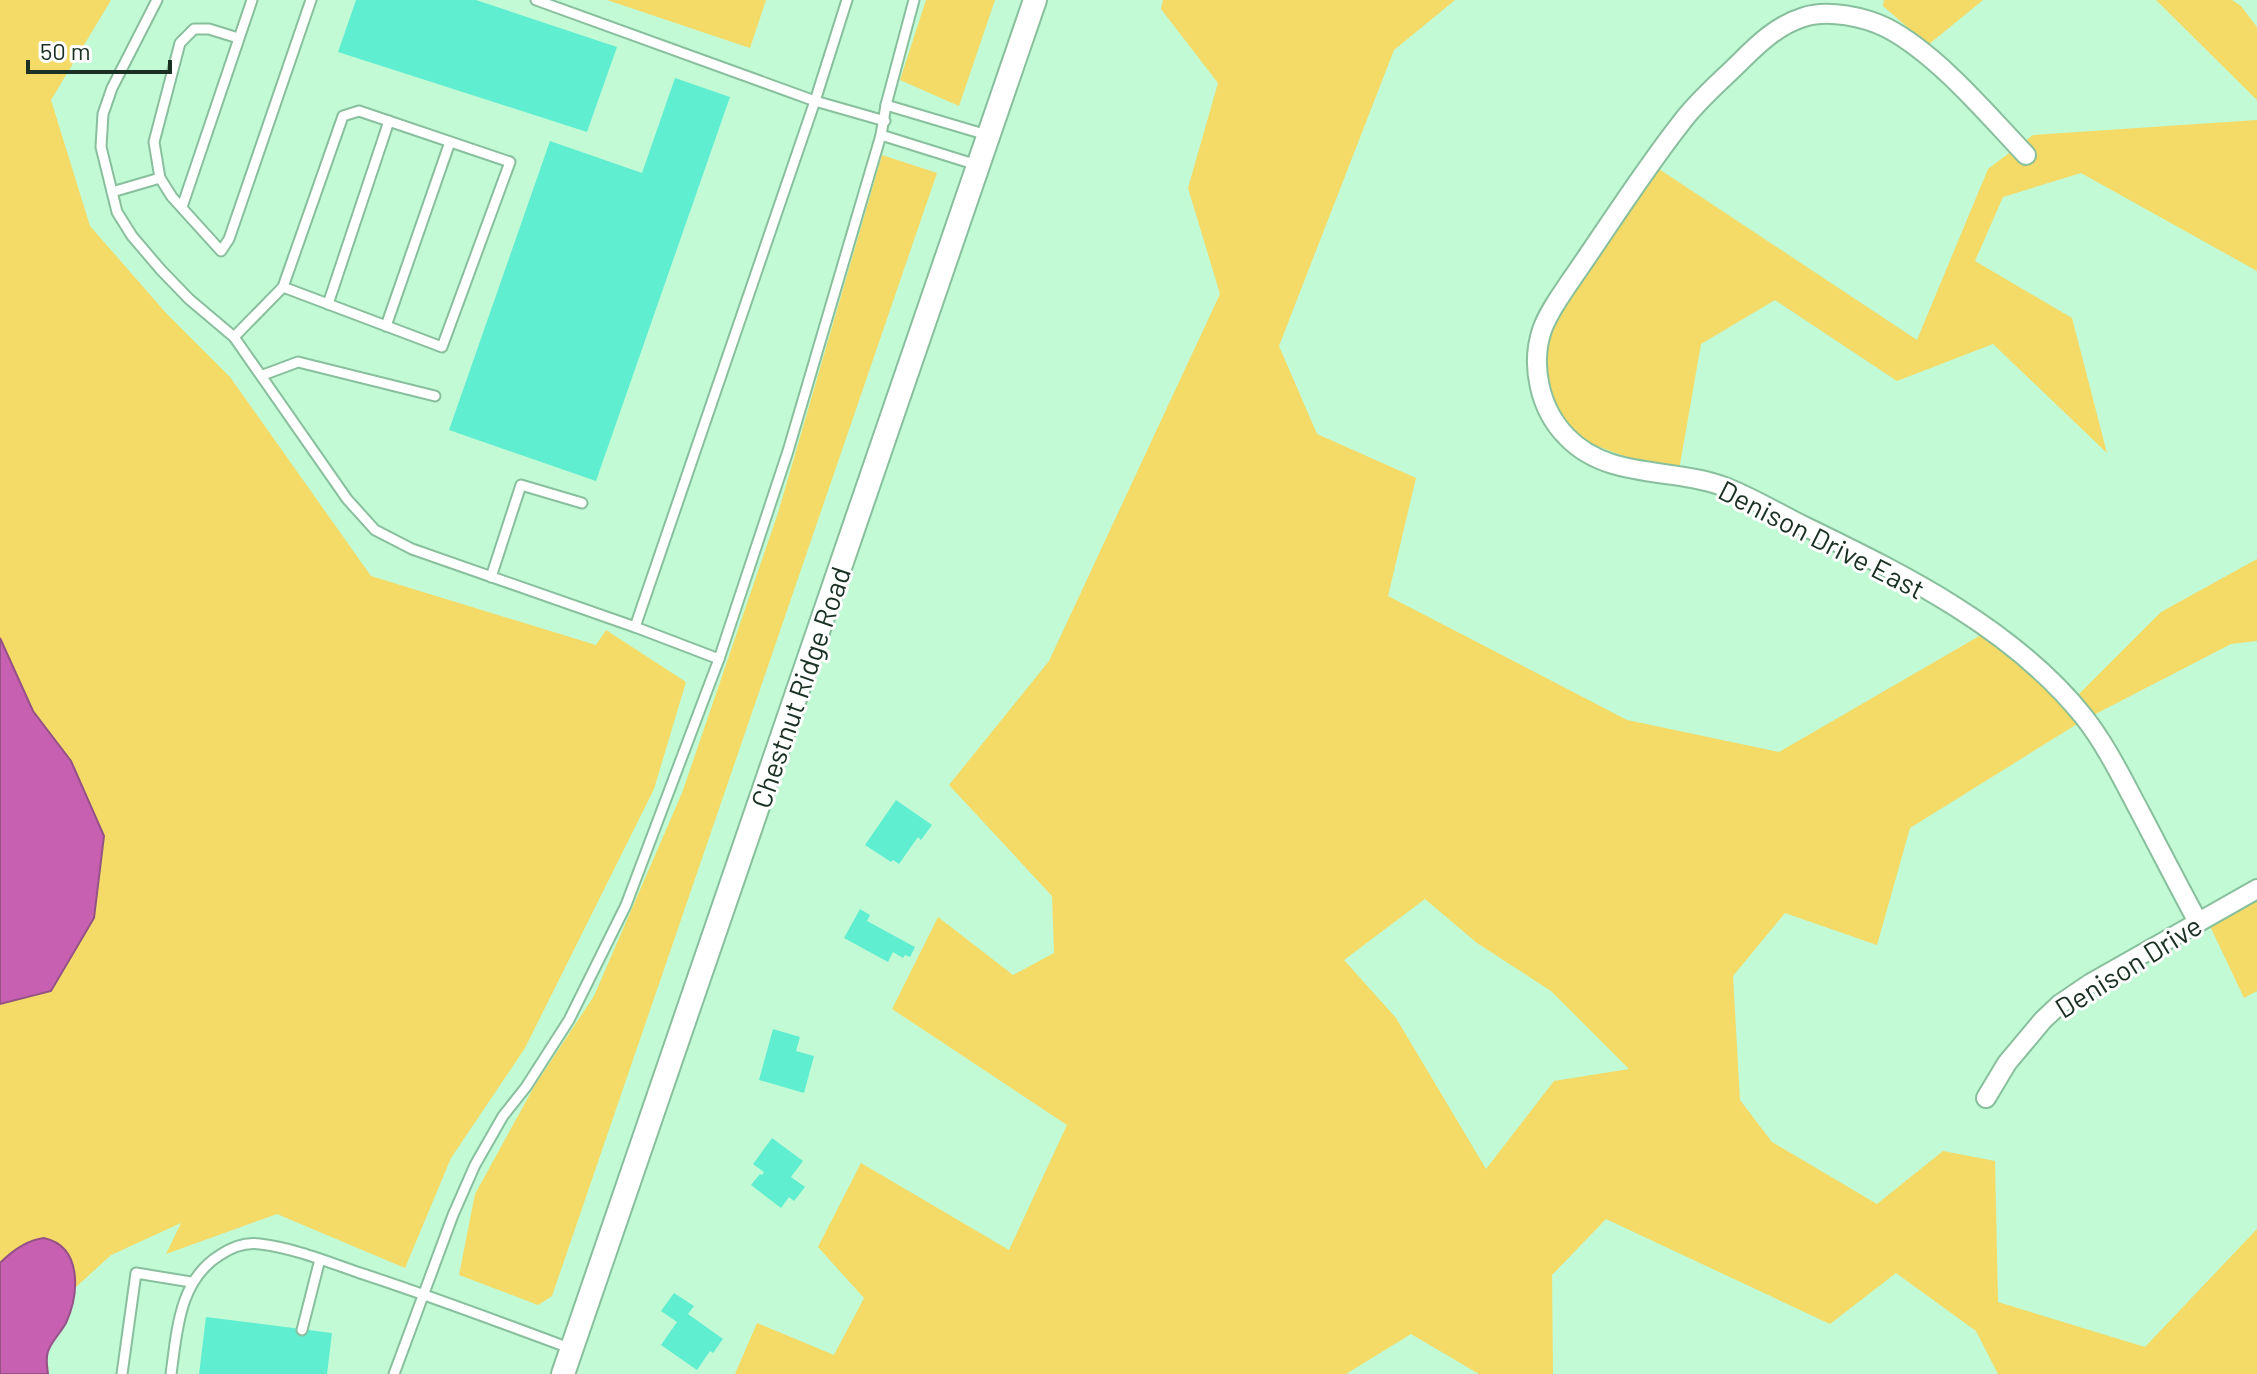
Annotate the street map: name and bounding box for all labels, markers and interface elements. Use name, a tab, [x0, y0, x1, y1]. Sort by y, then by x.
scale bar	[28, 24, 170, 74]
text: 50 m	[40, 36, 91, 65]
street label: Denison Drive East	[1713, 472, 1931, 606]
street label: Chestnut Ridge Road	[743, 562, 857, 812]
street label: Denison Drive	[2048, 908, 2208, 1024]

